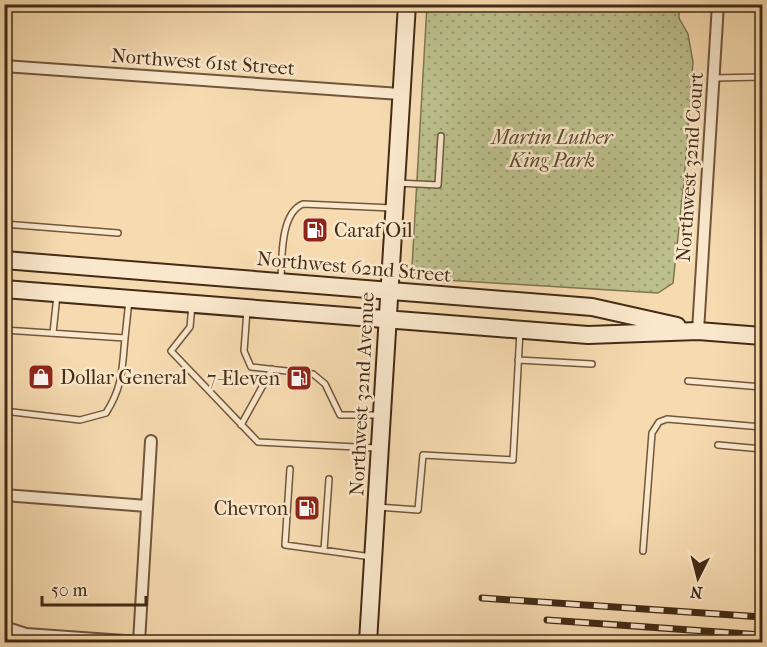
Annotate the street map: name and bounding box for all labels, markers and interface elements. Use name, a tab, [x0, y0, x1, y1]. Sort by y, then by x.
street label: Northwest 61st Street	[110, 44, 296, 80]
street label: Northwest 32nd Court	[672, 71, 708, 263]
park label: Martin Luther King Park	[489, 126, 615, 172]
fuel station icon: Caraf Oil	[300, 215, 330, 245]
place label: Caraf Oil	[334, 219, 413, 242]
street label: Northwest 62nd Street	[256, 247, 452, 287]
street label: Northwest 32nd Avenue	[345, 291, 379, 497]
shop icon: Dollar General	[26, 362, 56, 392]
fuel station icon: 7-Eleven	[284, 363, 314, 393]
place label: Dollar General	[60, 366, 188, 389]
place label: 7-Eleven	[207, 367, 280, 390]
fuel station icon: Chevron	[292, 493, 322, 523]
place label: Chevron	[214, 497, 288, 520]
north arrow	[668, 548, 728, 608]
scale bar	[42, 569, 146, 607]
text: 50 m	[51, 580, 88, 601]
text: N	[689, 582, 704, 603]

